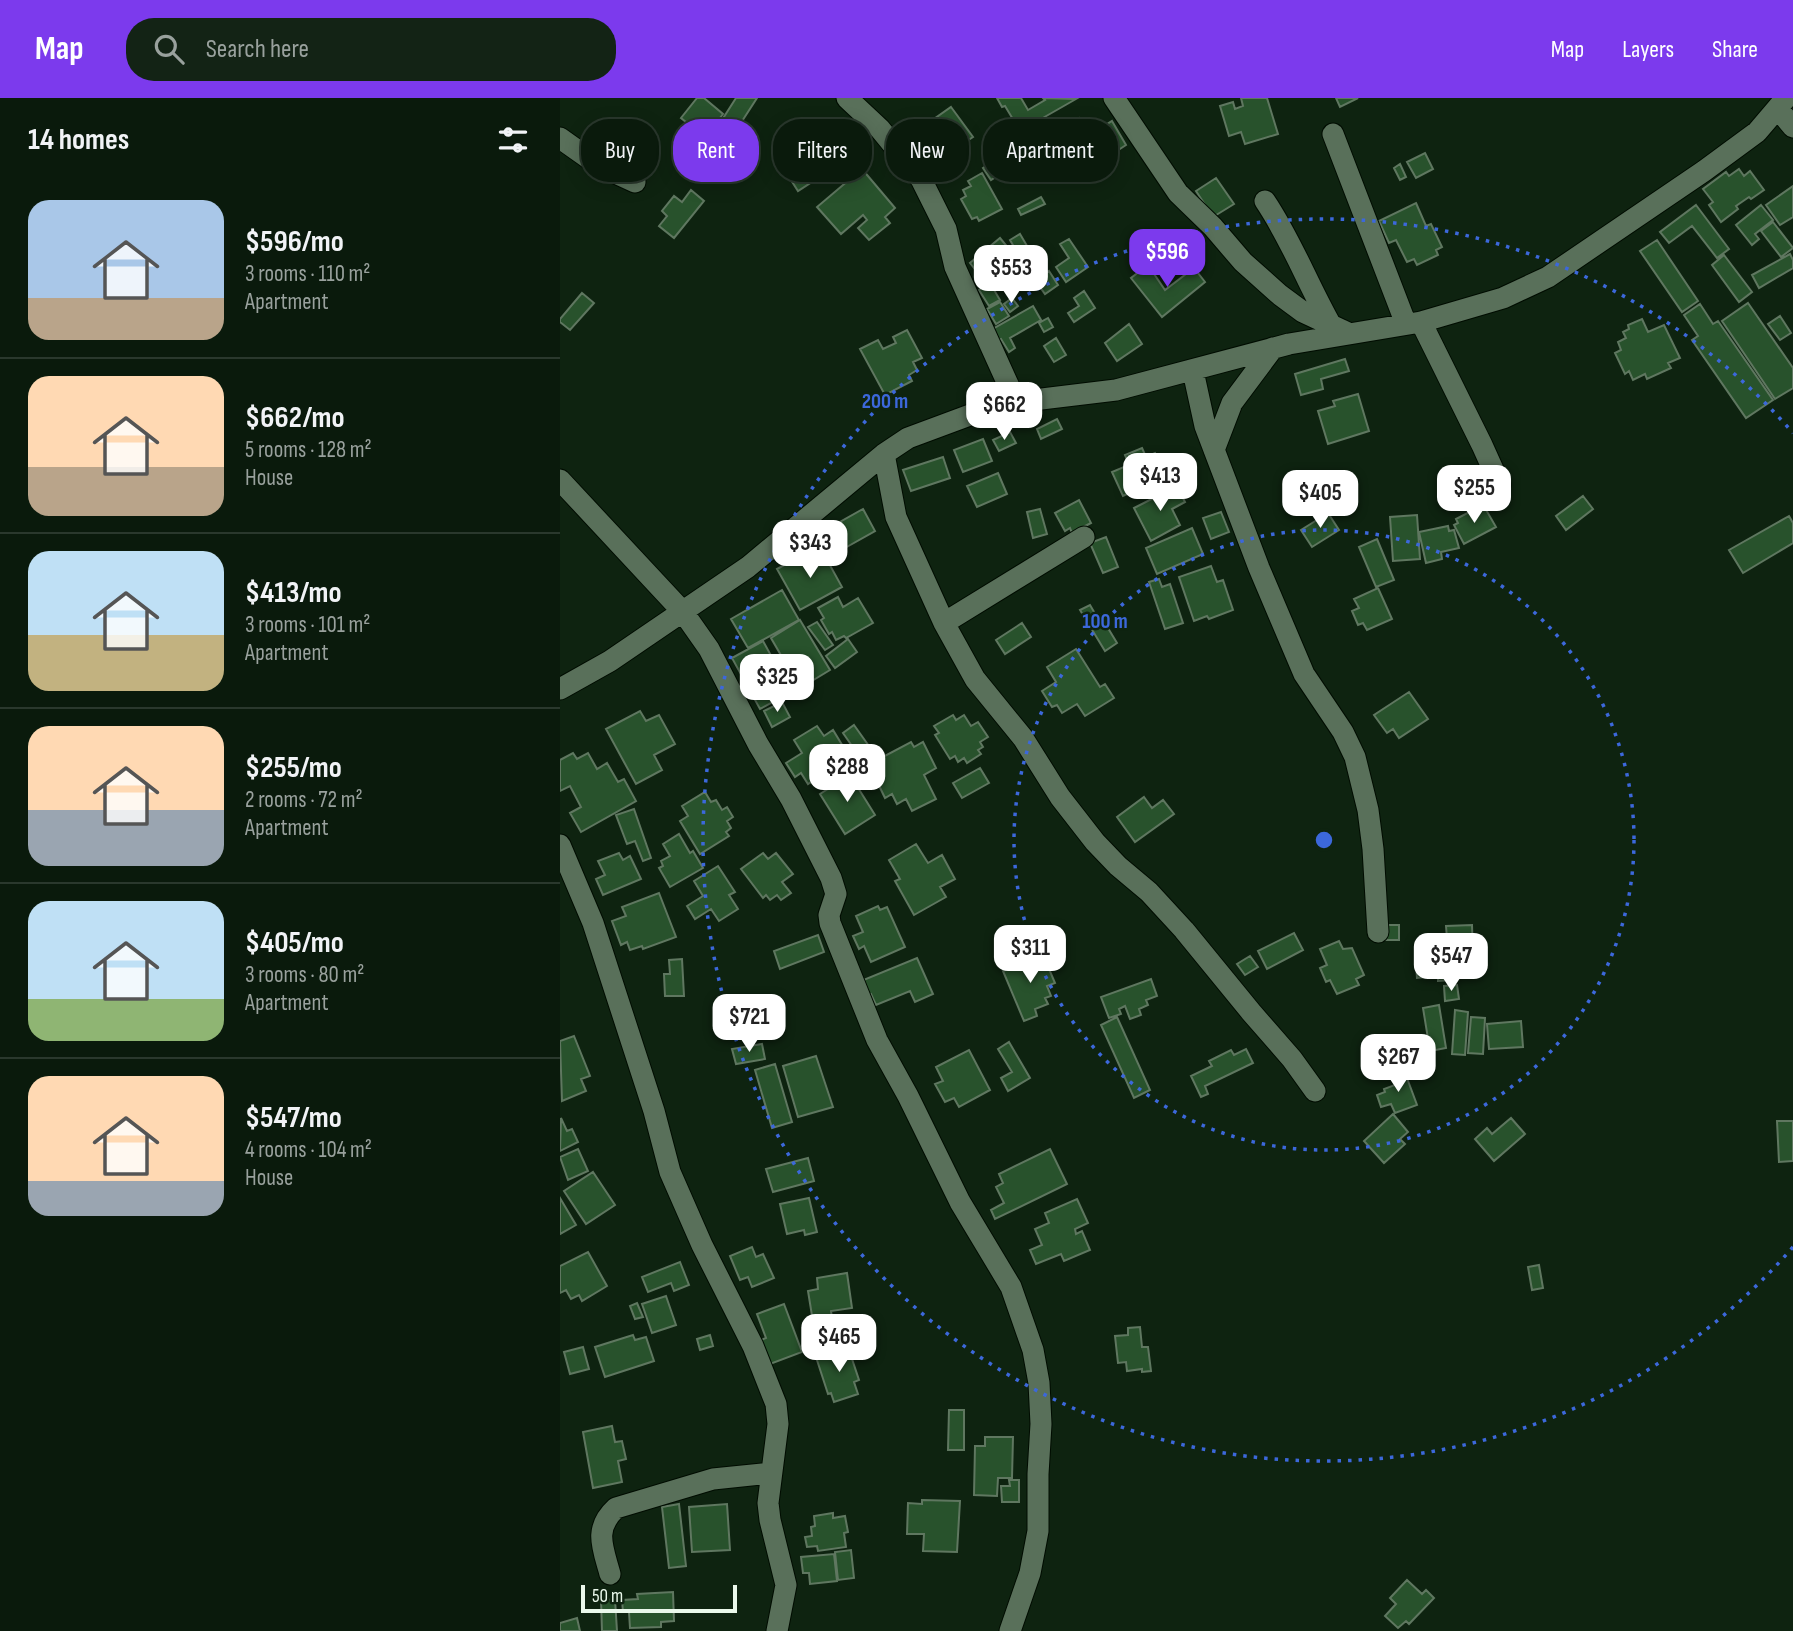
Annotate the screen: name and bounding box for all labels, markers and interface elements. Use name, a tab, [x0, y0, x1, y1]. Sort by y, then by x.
search box	[126, 18, 616, 81]
text: Map	[35, 29, 84, 69]
icon: search	[150, 30, 188, 68]
text: Search here	[206, 34, 309, 65]
text: Map	[1551, 35, 1584, 64]
text: Layers	[1622, 35, 1674, 64]
text: Share	[1712, 35, 1758, 64]
chip: Buy	[581, 119, 659, 182]
chip: Rent	[673, 119, 759, 182]
chip: Filters	[773, 119, 872, 182]
chip: New	[886, 119, 969, 182]
chip: Apartment	[983, 119, 1118, 182]
icon: filters	[494, 121, 532, 159]
text: 14 homes	[28, 122, 129, 158]
text: $596/mo	[245, 224, 344, 260]
icon: home	[84, 228, 168, 312]
pin: $596	[1126, 230, 1208, 289]
text: $596	[1145, 238, 1189, 266]
pin: $553	[970, 246, 1052, 305]
text: $553	[990, 254, 1032, 282]
text: 3 rooms · 110 m²	[245, 260, 370, 288]
text: Apartment	[245, 288, 329, 316]
pin: $662	[963, 382, 1045, 442]
text: 200 m	[862, 389, 908, 414]
text: $662	[982, 391, 1026, 419]
text: $662/mo	[245, 400, 345, 436]
icon: home	[84, 404, 168, 488]
text: 5 rooms · 128 m²	[245, 436, 372, 464]
pin: $413	[1119, 454, 1201, 513]
text: $413	[1139, 462, 1181, 490]
text: House	[245, 464, 293, 492]
pin: $255	[1433, 466, 1515, 525]
pin: $405	[1279, 470, 1361, 530]
text: $255	[1453, 474, 1495, 502]
text: $405	[1298, 479, 1342, 507]
pin: $343	[769, 520, 851, 580]
text: $343	[788, 529, 832, 557]
text: $413/mo	[245, 575, 342, 611]
icon: home	[84, 579, 168, 663]
text: 100 m	[1082, 609, 1128, 634]
text: 3 rooms · 101 m²	[245, 611, 370, 639]
text: Apartment	[245, 639, 329, 667]
pin: $325	[736, 654, 818, 714]
text: $325	[756, 663, 798, 691]
pin: $288	[806, 744, 888, 804]
text: $255/mo	[245, 750, 342, 786]
text: $288	[825, 753, 869, 781]
icon: home	[84, 754, 168, 838]
text: 2 rooms · 72 m²	[245, 786, 363, 814]
text: Apartment	[245, 814, 329, 842]
centre of rings	[1312, 828, 1336, 852]
text: $405/mo	[245, 925, 344, 961]
pin: $311	[989, 926, 1071, 985]
icon: home	[84, 929, 168, 1013]
text: $311	[1010, 934, 1050, 962]
pin: $547	[1410, 934, 1492, 993]
text: $547	[1430, 942, 1472, 970]
text: 3 rooms · 80 m²	[245, 961, 364, 989]
text: Apartment	[245, 989, 329, 1017]
pin: $721	[708, 995, 790, 1054]
text: $721	[729, 1003, 769, 1031]
pin: $267	[1357, 1034, 1439, 1094]
text: $267	[1377, 1043, 1419, 1071]
text: $547/mo	[245, 1100, 342, 1136]
icon: home	[84, 1104, 168, 1188]
text: 4 rooms · 104 m²	[245, 1136, 372, 1164]
text: House	[245, 1164, 293, 1192]
pin: $465	[798, 1314, 880, 1374]
text: $465	[817, 1323, 861, 1351]
scale bar	[581, 1582, 737, 1614]
text: 50 m	[592, 1585, 623, 1608]

